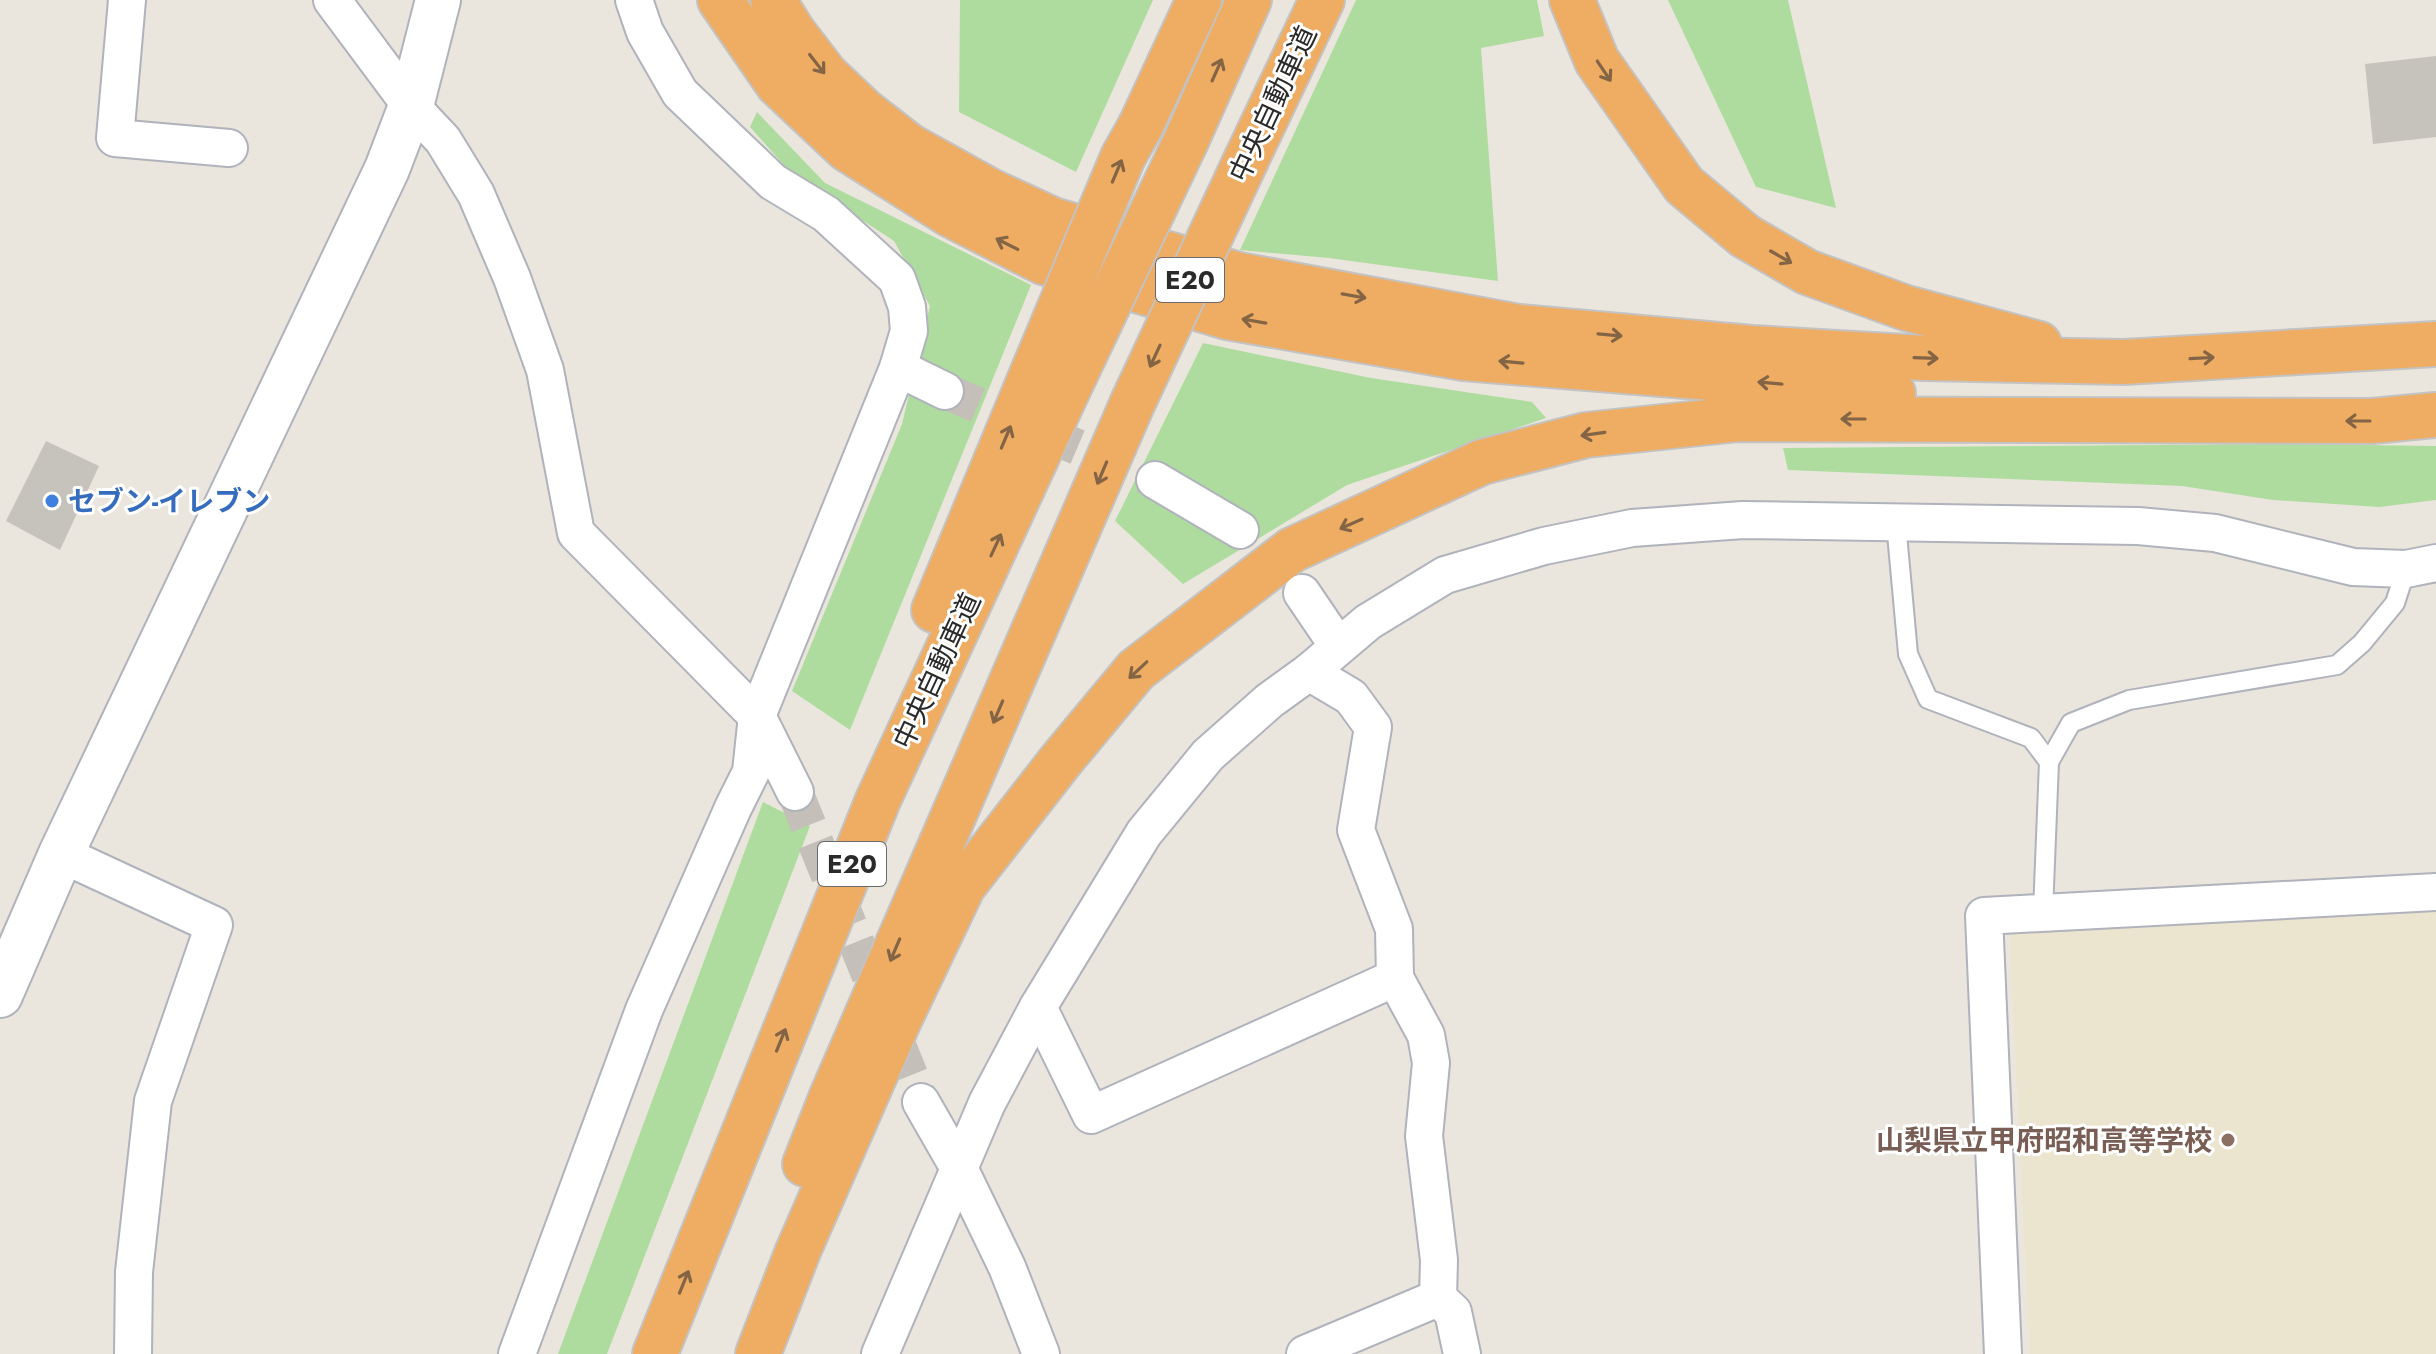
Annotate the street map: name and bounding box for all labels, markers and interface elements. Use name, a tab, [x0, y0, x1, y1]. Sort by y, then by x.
street label: 中央自動車道	[1219, 19, 1327, 189]
one-way arrow	[809, 53, 826, 74]
one-way arrow	[1211, 59, 1226, 83]
one-way arrow	[1596, 59, 1612, 82]
one-way arrow	[1111, 159, 1126, 184]
one-way arrow	[995, 236, 1019, 251]
one-way arrow	[1769, 249, 1792, 265]
road number: E20	[1156, 258, 1224, 302]
one-way arrow	[1340, 289, 1366, 304]
one-way arrow	[1242, 313, 1267, 328]
one-way arrow	[1596, 328, 1623, 343]
one-way arrow	[1146, 343, 1161, 368]
one-way arrow	[2188, 350, 2215, 365]
one-way arrow	[1912, 351, 1939, 366]
one-way arrow	[1498, 354, 1525, 369]
one-way arrow	[1757, 376, 1784, 391]
one-way arrow	[1840, 411, 1867, 427]
one-way arrow	[2345, 413, 2372, 429]
one-way arrow	[1000, 425, 1014, 450]
one-way arrow	[1581, 427, 1607, 442]
one-way arrow	[1093, 461, 1108, 485]
place label: セブン-イレブン	[68, 481, 270, 522]
marker: セブン-イレブン	[43, 492, 61, 510]
one-way arrow	[1339, 517, 1363, 532]
one-way arrow	[989, 533, 1004, 558]
street label: 中央自動車道	[883, 586, 991, 756]
one-way arrow	[1128, 661, 1148, 680]
one-way arrow	[990, 699, 1005, 724]
road number: E20	[818, 842, 886, 886]
one-way arrow	[886, 937, 901, 962]
one-way arrow	[775, 1028, 789, 1053]
place label: 山梨県立甲府昭和高等学校	[1876, 1120, 2212, 1161]
marker: 山梨県立甲府昭和高等学校	[2219, 1131, 2237, 1149]
one-way arrow	[678, 1270, 692, 1295]

